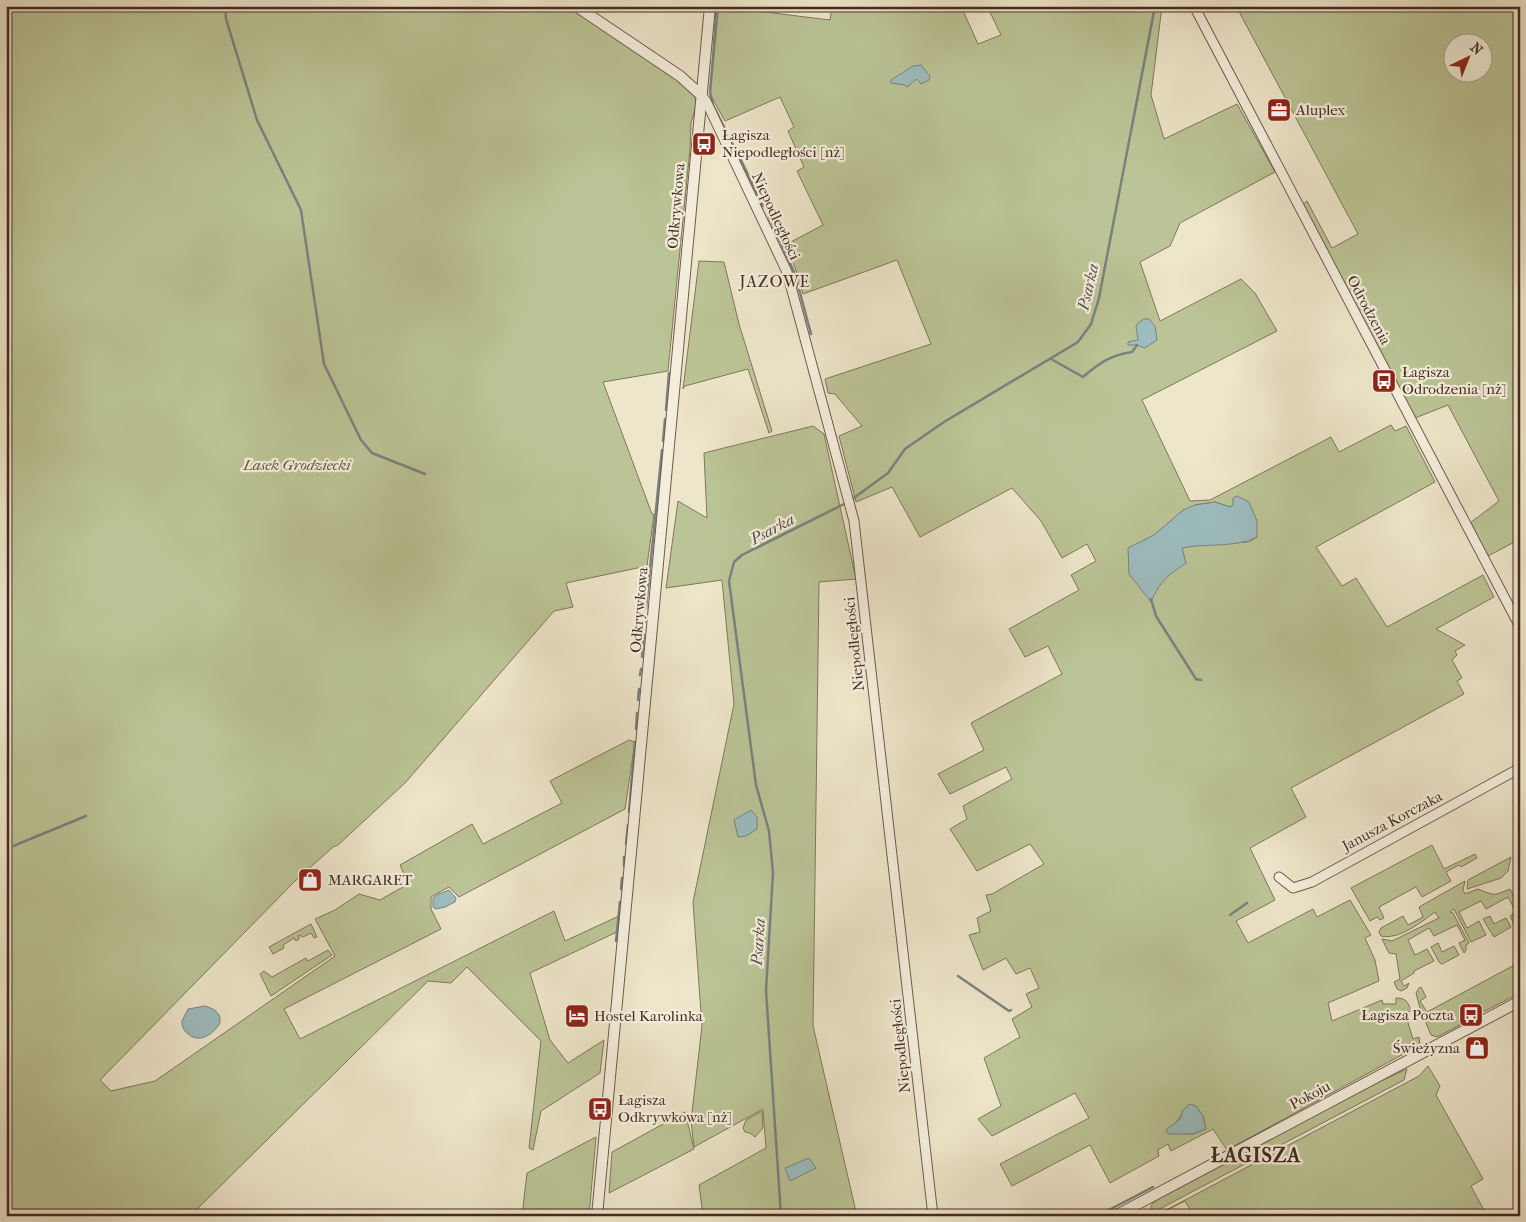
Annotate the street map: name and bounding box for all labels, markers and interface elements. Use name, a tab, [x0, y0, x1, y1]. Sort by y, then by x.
north arrow	[1444, 32, 1494, 82]
text: N	[1467, 39, 1486, 59]
office icon: Aluplex	[1266, 97, 1292, 123]
place label: Aluplex	[1295, 101, 1346, 119]
place label: Łagisza Niepodległości [nż]	[722, 126, 845, 161]
bus stop icon: Łagisza Niepodległości [nż]	[691, 131, 717, 157]
street label: Odkrywkowa	[663, 161, 689, 250]
street label: Niepodległości	[748, 169, 804, 263]
water label: Psarka	[1073, 262, 1103, 313]
district label: JAZOWE	[738, 272, 810, 291]
street label: Odrodzenia	[1343, 272, 1395, 349]
place label: Łagisza Odrodzenia [nż]	[1402, 363, 1506, 398]
bus stop icon: Łagisza Odrodzenia [nż]	[1371, 368, 1397, 394]
park label: Lasek Grodziecki	[242, 456, 352, 474]
water label: Psarka	[746, 509, 797, 549]
street label: Odkrywkowa	[626, 565, 652, 654]
street label: Niepodległości	[840, 595, 868, 692]
street label: Janusza Korczaka	[1338, 787, 1446, 855]
shop icon: MARGARET	[297, 867, 323, 893]
place label: MARGARET	[328, 871, 413, 889]
water label: Psarka	[747, 918, 769, 967]
street label: Niepodległości	[886, 997, 914, 1094]
bus stop icon: Łagisza Poczta	[1458, 1002, 1484, 1028]
hotel icon: Hostel Karolinka	[564, 1003, 590, 1029]
place label: Łagisza Poczta	[1361, 1006, 1455, 1024]
place label: Hostel Karolinka	[594, 1007, 704, 1025]
shop icon: Świeżyzna	[1464, 1035, 1490, 1061]
place label: Świeżyzna	[1393, 1039, 1461, 1057]
street label: Pokoju	[1287, 1077, 1334, 1113]
place label: Łagisza Odkrywkowa [nż]	[618, 1091, 732, 1126]
bus stop icon: Łagisza Odkrywkowa [nż]	[587, 1096, 613, 1122]
district label: ŁAGISZA	[1211, 1144, 1301, 1167]

